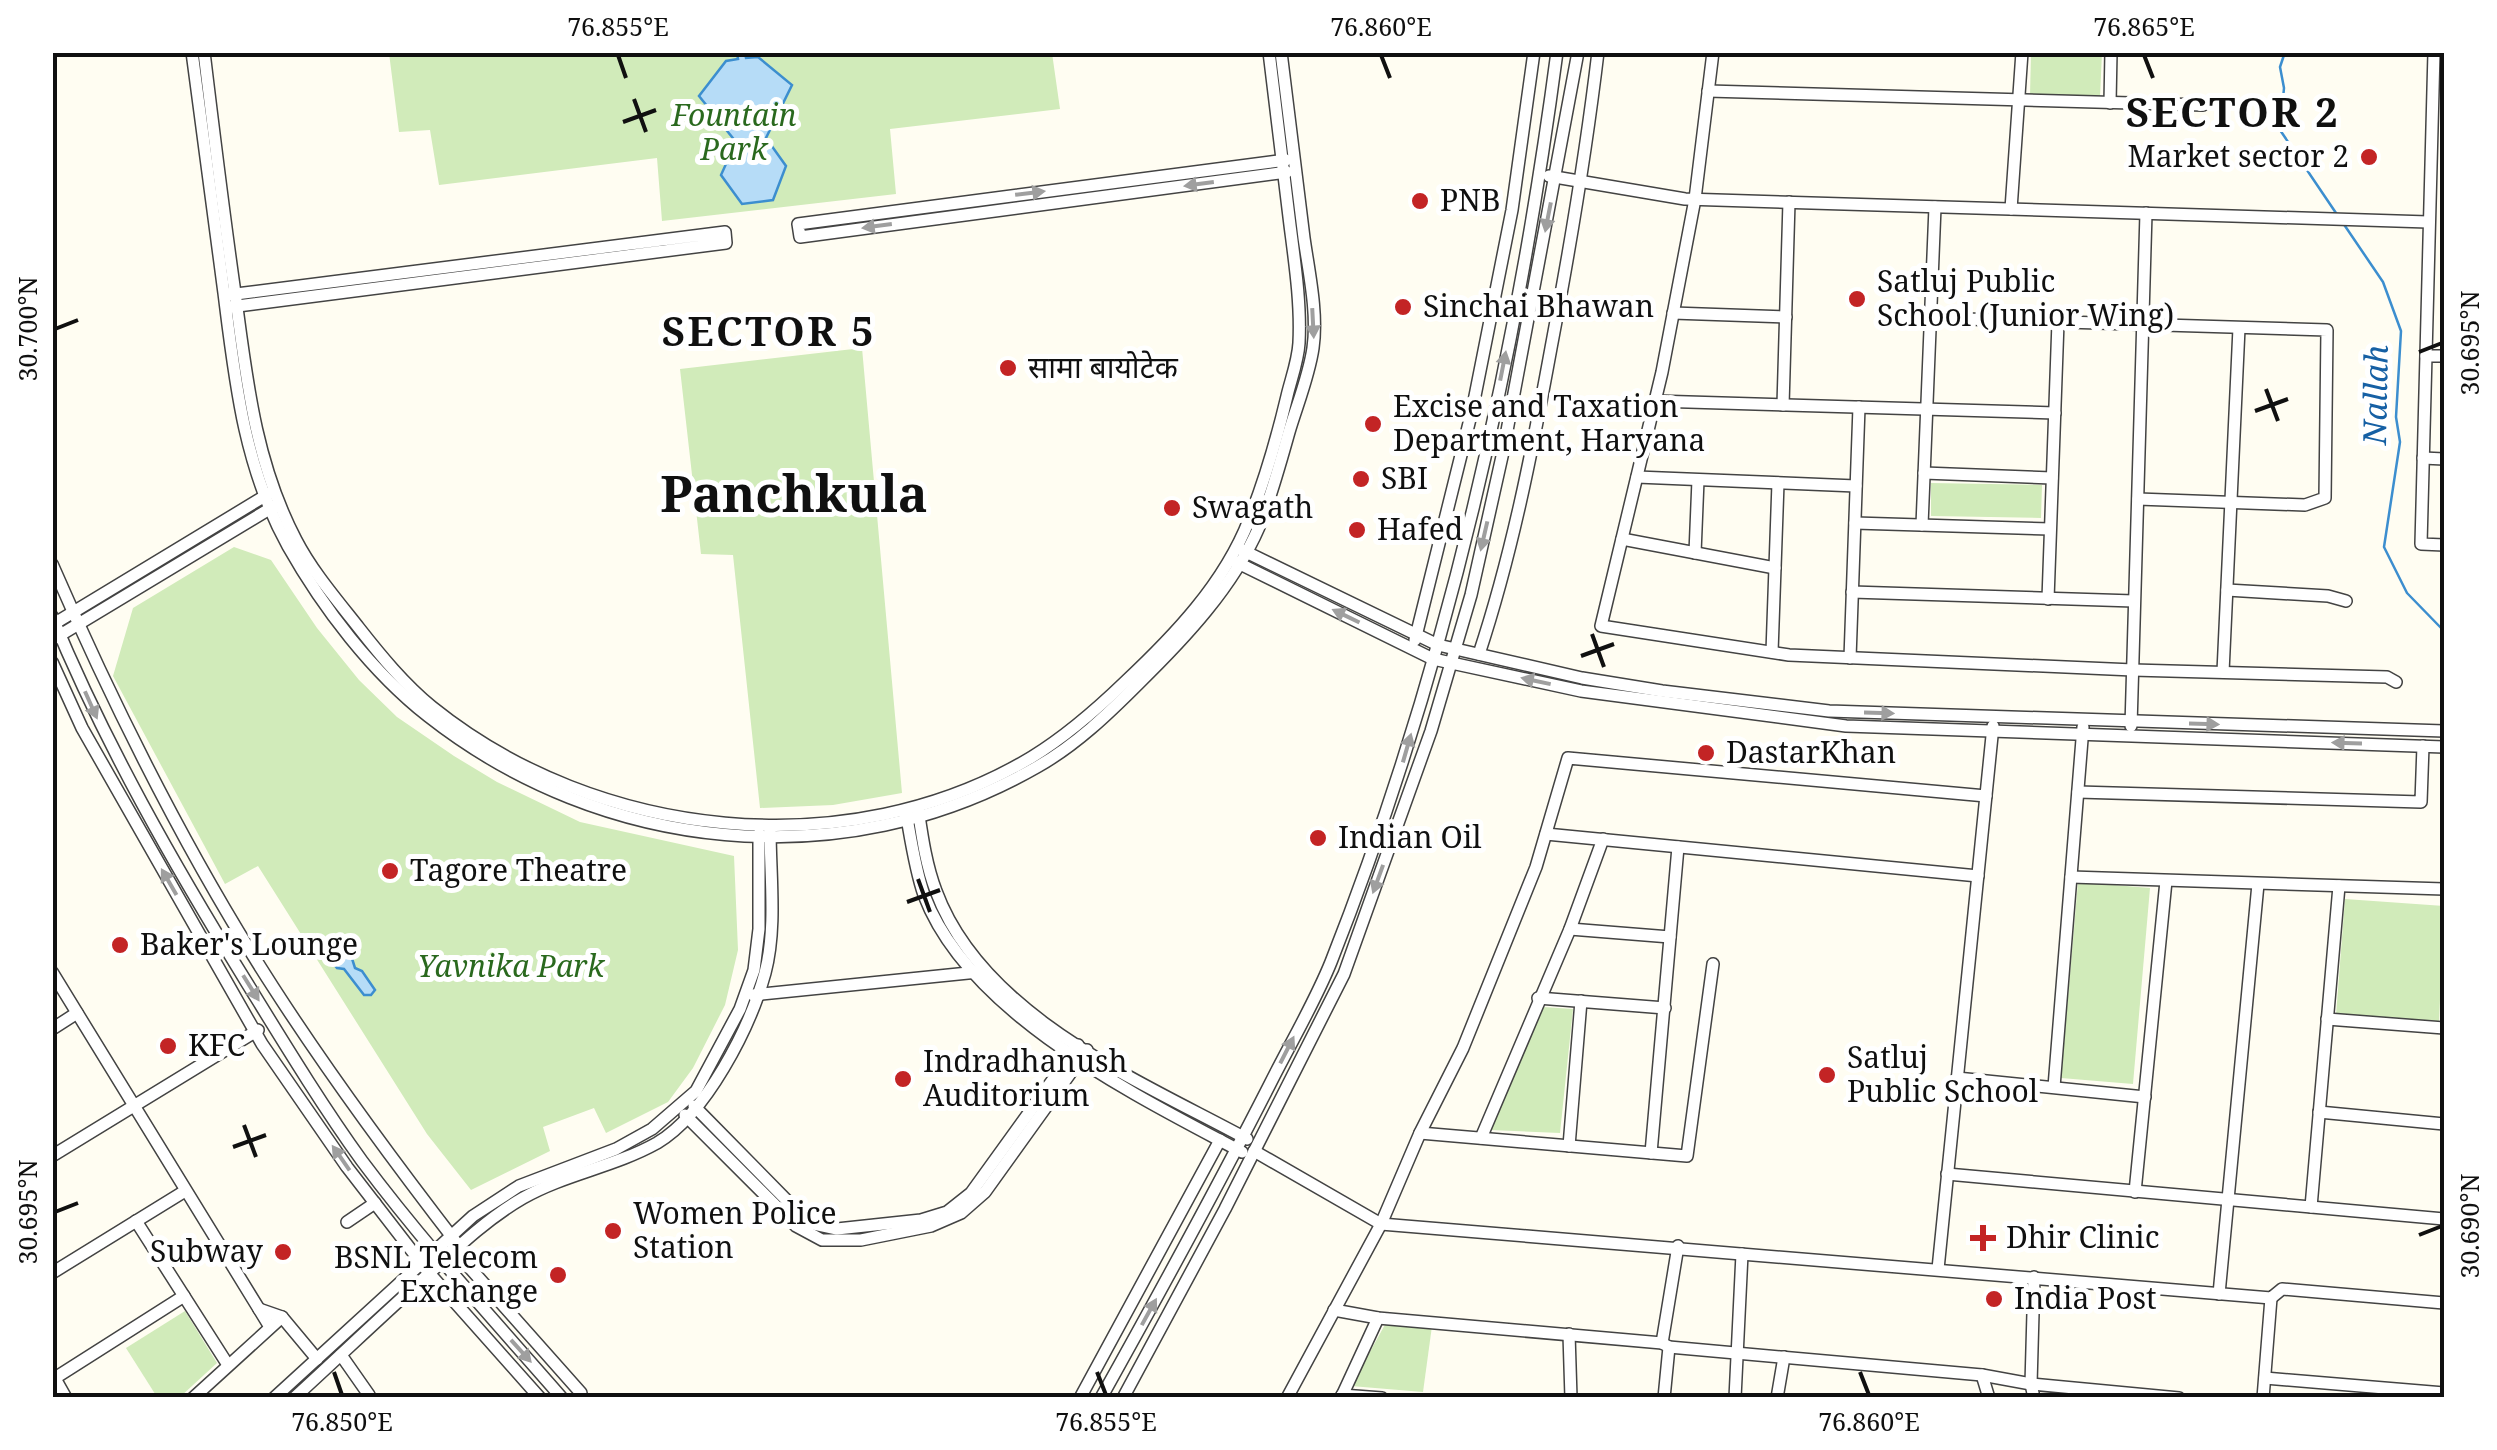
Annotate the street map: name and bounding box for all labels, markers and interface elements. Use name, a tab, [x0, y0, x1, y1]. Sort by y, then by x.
text: 76.855°E	[567, 9, 669, 43]
text: 76.860°E	[1330, 9, 1432, 43]
text: 76.865°E	[2093, 9, 2195, 43]
district label: SECTOR 2	[2126, 84, 2340, 139]
park label: Fountain Park	[670, 94, 797, 169]
place label: Market sector 2	[2128, 135, 2349, 176]
marker: Market sector 2	[2358, 146, 2380, 168]
one-way arrow	[1183, 176, 1214, 192]
place label: PNB	[1440, 179, 1501, 220]
one-way arrow	[1015, 185, 1046, 201]
marker: PNB	[1409, 190, 1431, 212]
one-way arrow	[1540, 202, 1555, 234]
one-way arrow	[860, 219, 892, 235]
place label: Satluj Public School (Junior Wing)	[1877, 260, 2174, 335]
text: 30.700°N	[10, 276, 44, 382]
place label: Sinchai Bhawan	[1423, 285, 1654, 326]
marker: Satluj Public School (Junior Wing)	[1846, 288, 1868, 310]
text: 30.695°N	[2452, 290, 2486, 396]
marker: Sinchai Bhawan	[1392, 296, 1414, 318]
district label: SECTOR 5	[662, 303, 876, 358]
one-way arrow	[1305, 308, 1321, 340]
water label: Nallah	[2352, 345, 2397, 446]
place label: सामा बायोटेक	[1028, 346, 1179, 387]
one-way arrow	[1496, 350, 1512, 381]
marker: सामा बायोटेक	[997, 357, 1019, 379]
place label: Excise and Taxation Department, Haryana	[1393, 385, 1705, 460]
marker: Excise and Taxation Department, Haryana	[1362, 413, 1384, 435]
place label: SBI	[1381, 457, 1428, 498]
district label: Panchkula	[660, 459, 928, 527]
marker: SBI	[1350, 468, 1372, 490]
place label: Swagath	[1192, 486, 1313, 527]
marker: Swagath	[1161, 497, 1183, 519]
place label: Hafed	[1377, 508, 1463, 549]
marker: Hafed	[1346, 519, 1368, 541]
one-way arrow	[1476, 521, 1491, 552]
one-way arrow	[1331, 608, 1360, 625]
one-way arrow	[1520, 673, 1551, 688]
one-way arrow	[83, 690, 99, 720]
one-way arrow	[1864, 706, 1895, 722]
one-way arrow	[2188, 717, 2220, 733]
place label: DastarKhan	[1726, 731, 1896, 772]
one-way arrow	[1400, 733, 1415, 763]
one-way arrow	[2331, 735, 2363, 751]
marker: DastarKhan	[1695, 742, 1717, 764]
place label: Indian Oil	[1338, 816, 1482, 857]
marker: Indian Oil	[1307, 827, 1329, 849]
place label: Tagore Theatre	[410, 849, 627, 890]
marker: Tagore Theatre	[379, 860, 401, 882]
one-way arrow	[1370, 865, 1385, 895]
one-way arrow	[161, 868, 178, 897]
place label: Baker's Lounge	[140, 923, 358, 964]
marker: Baker's Lounge	[109, 934, 131, 956]
park label: Yavnika Park	[418, 945, 605, 986]
one-way arrow	[241, 974, 259, 1002]
place label: KFC	[188, 1024, 245, 1065]
marker: KFC	[157, 1035, 179, 1057]
one-way arrow	[1278, 1035, 1295, 1064]
place label: Satluj Public School	[1847, 1036, 2038, 1111]
place label: Indradhanush Auditorium	[923, 1040, 1128, 1115]
marker: Satluj Public School	[1816, 1064, 1838, 1086]
marker: Indradhanush Auditorium	[892, 1068, 914, 1090]
one-way arrow	[332, 1145, 351, 1171]
text: 30.695°N	[10, 1159, 44, 1265]
text: 30.690°N	[2452, 1173, 2486, 1279]
place label: Women Police Station	[633, 1192, 837, 1267]
place label: Dhir Clinic	[2006, 1216, 2159, 1257]
marker: Women Police Station	[602, 1220, 624, 1242]
marker: Dhir Clinic	[1970, 1225, 1996, 1251]
place label: Subway	[150, 1230, 263, 1271]
place label: BSNL Telecom Exchange	[334, 1236, 538, 1311]
marker: Subway	[272, 1241, 294, 1263]
marker: BSNL Telecom Exchange	[547, 1264, 569, 1286]
place label: India Post	[2014, 1277, 2157, 1318]
marker: India Post	[1983, 1288, 2005, 1310]
one-way arrow	[1140, 1298, 1157, 1327]
one-way arrow	[509, 1339, 532, 1363]
text: 76.850°E	[291, 1404, 393, 1438]
text: 76.855°E	[1055, 1404, 1157, 1438]
text: 76.860°E	[1818, 1404, 1920, 1438]

